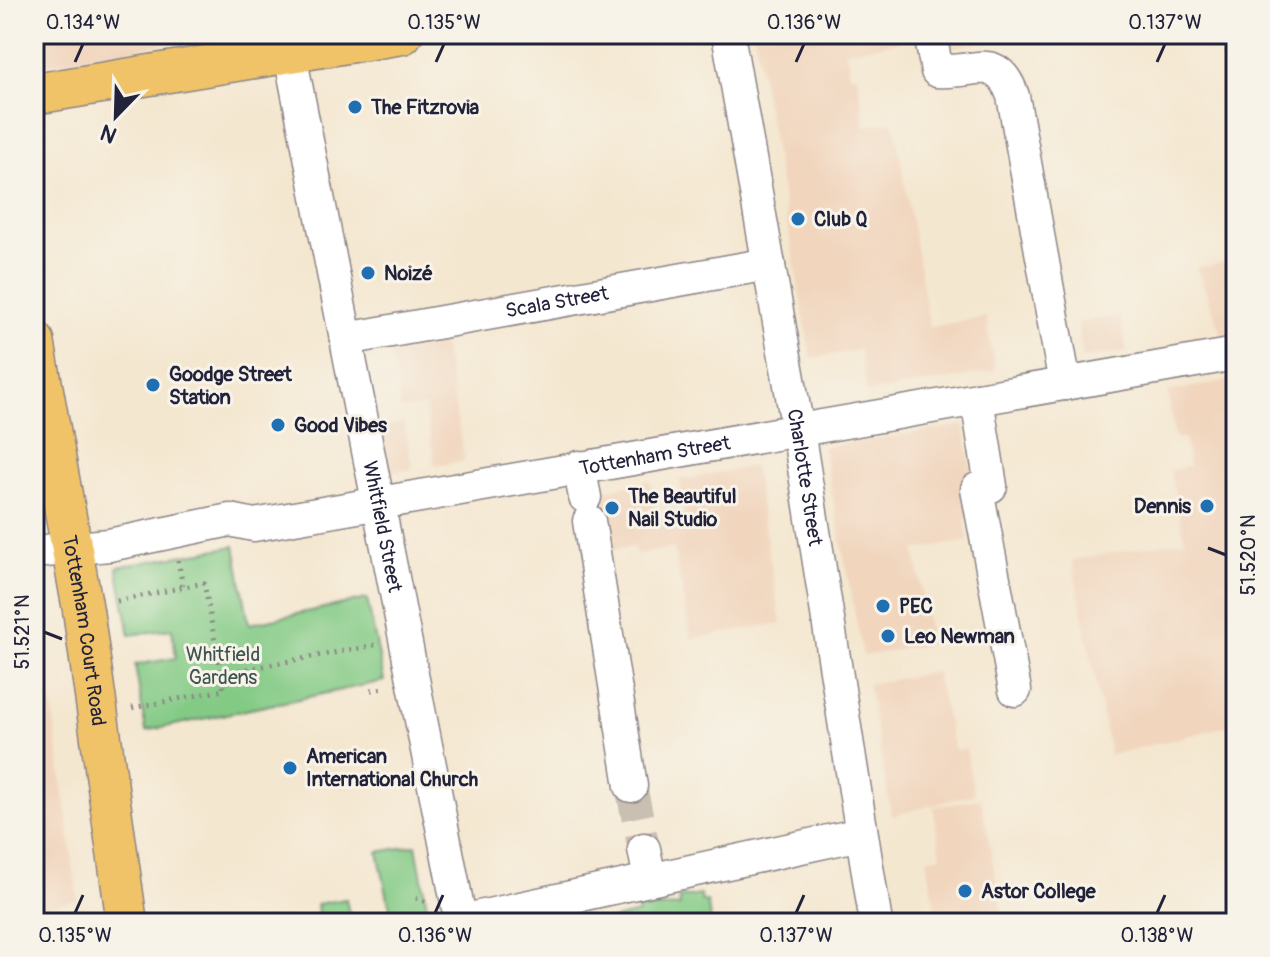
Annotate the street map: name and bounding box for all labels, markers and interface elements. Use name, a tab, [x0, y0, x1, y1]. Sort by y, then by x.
text: 0.134°W	[46, 10, 120, 35]
text: 0.135°W	[407, 10, 481, 35]
text: 0.136°W	[767, 10, 841, 35]
text: 0.137°W	[1128, 10, 1202, 35]
north arrow	[76, 76, 156, 156]
place label: The Fitzrovia	[370, 95, 479, 120]
marker: The Fitzrovia	[346, 98, 364, 116]
text: N	[96, 118, 121, 149]
place label: Club Q	[814, 207, 868, 232]
marker: Club Q	[789, 210, 807, 228]
place label: Noizé	[384, 261, 433, 286]
marker: Noizé	[359, 264, 377, 282]
street label: Scala Street	[503, 280, 611, 323]
place label: Goodge Street Station	[169, 362, 293, 410]
marker: Goodge Street Station	[144, 376, 162, 394]
street label: Charlotte Street	[782, 407, 829, 548]
place label: Good Vibes	[294, 413, 387, 438]
marker: Good Vibes	[269, 416, 287, 434]
street label: Tottenham Street	[577, 430, 733, 481]
street label: Whitfield Street	[358, 459, 408, 595]
place label: The Beautiful Nail Studio	[627, 484, 737, 532]
place label: Dennis	[1134, 494, 1191, 519]
marker: Dennis	[1198, 497, 1216, 515]
marker: The Beautiful Nail Studio	[603, 499, 621, 517]
text: 51.520°N	[1236, 515, 1261, 596]
street label: Tottenham Court Road	[57, 533, 112, 728]
text: 51.521°N	[10, 594, 35, 670]
place label: PEC	[899, 594, 933, 619]
marker: PEC	[874, 597, 892, 615]
place label: Leo Newman	[904, 624, 1015, 649]
marker: Leo Newman	[879, 627, 897, 645]
park label: Whitfield Gardens	[186, 642, 260, 690]
place label: American International Church	[306, 744, 478, 792]
marker: American International Church	[281, 759, 299, 777]
place label: Astor College	[981, 879, 1097, 904]
marker: Astor College	[956, 882, 974, 900]
text: 0.135°W	[38, 923, 112, 948]
text: 0.136°W	[398, 923, 472, 948]
text: 0.137°W	[759, 923, 833, 948]
text: 0.138°W	[1121, 923, 1193, 948]

